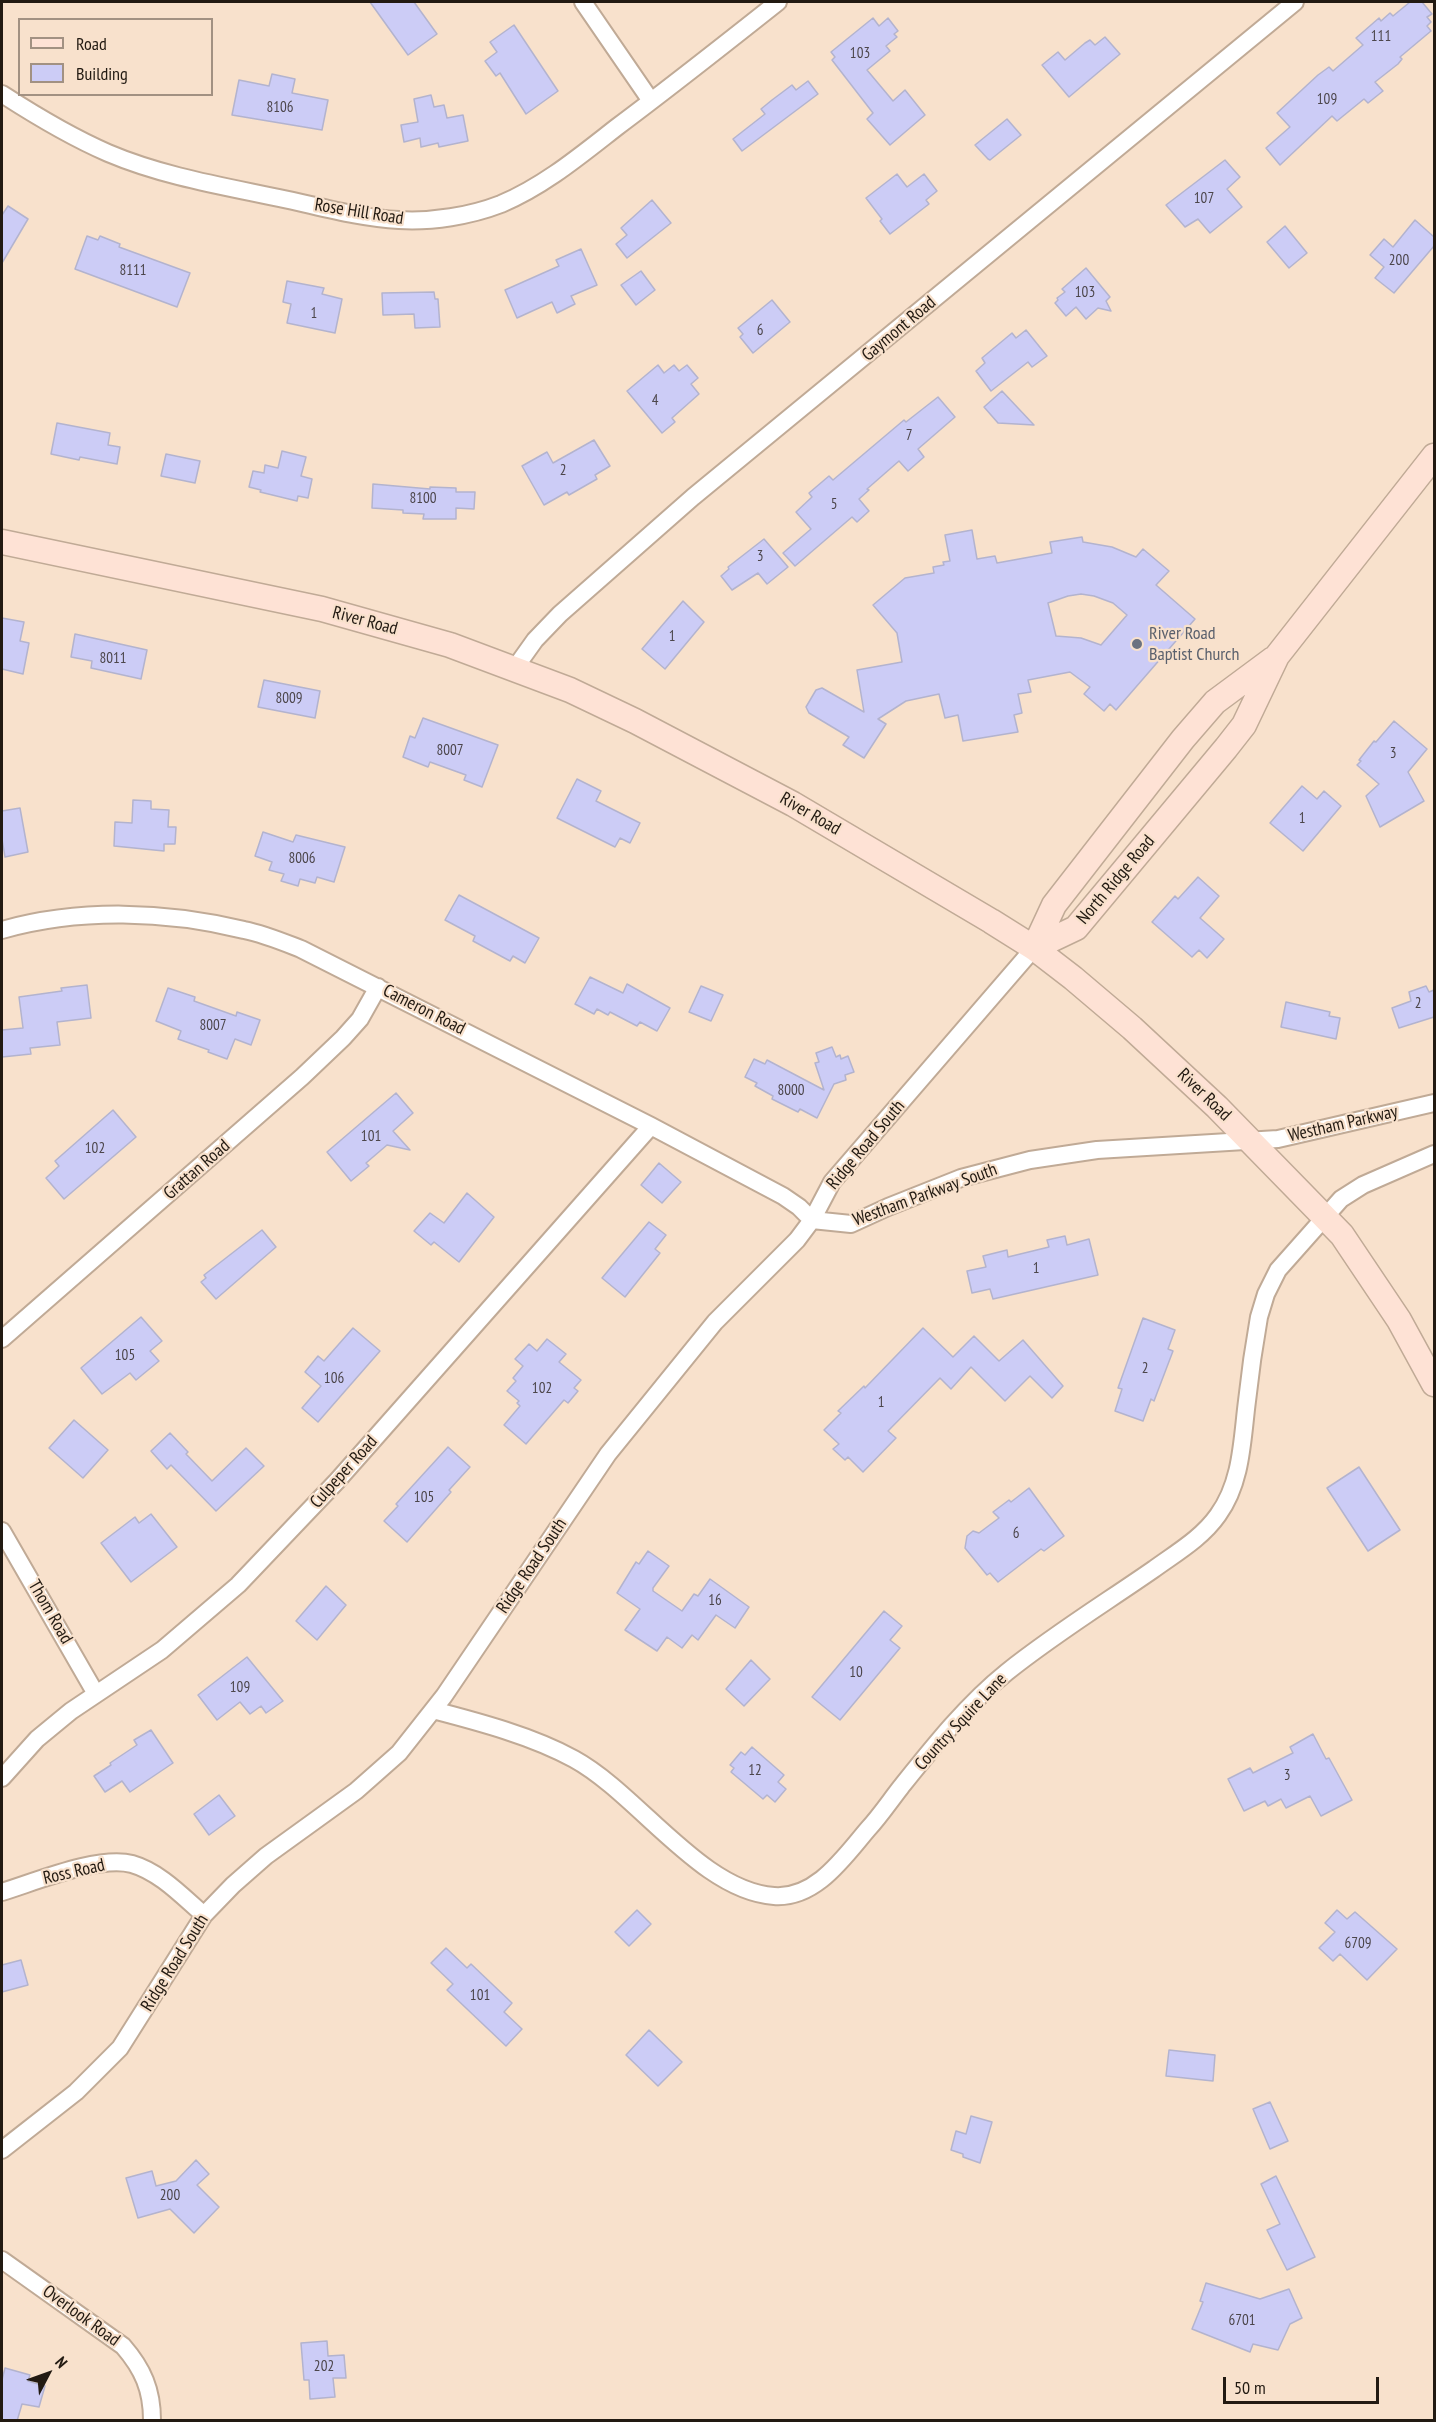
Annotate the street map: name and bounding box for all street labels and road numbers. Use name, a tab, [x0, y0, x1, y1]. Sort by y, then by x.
street label: Rose Hill Road	[313, 194, 405, 230]
street label: Gaymont Road	[858, 292, 940, 366]
street label: River Road	[330, 602, 400, 640]
street label: River Road	[776, 788, 844, 840]
street label: North Ridge Road	[1073, 831, 1159, 929]
street label: Cameron Road	[379, 980, 469, 1040]
street label: River Road	[1173, 1064, 1235, 1126]
street label: Ridge Road South	[822, 1096, 910, 1194]
street label: Westham Parkway	[1286, 1101, 1400, 1147]
street label: Grattan Road	[160, 1135, 234, 1205]
street label: Westham Parkway South	[850, 1159, 1000, 1231]
street label: Culpeper Road	[306, 1431, 382, 1513]
street label: Ridge Road South	[492, 1514, 572, 1618]
street label: Thom Road	[23, 1576, 77, 1648]
street label: Country Squire Lane	[911, 1669, 1011, 1775]
street label: Ross Road	[41, 1854, 107, 1890]
street label: Ridge Road South	[137, 1911, 213, 2015]
street label: Overlook Road	[38, 2281, 124, 2351]

